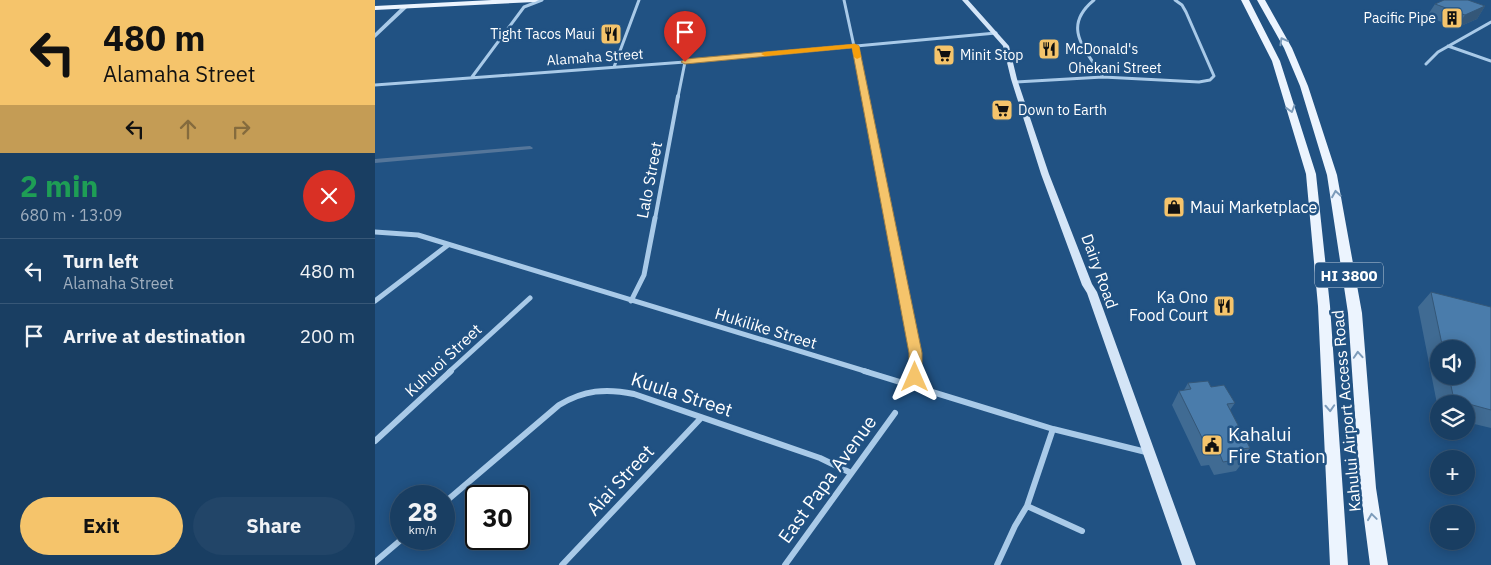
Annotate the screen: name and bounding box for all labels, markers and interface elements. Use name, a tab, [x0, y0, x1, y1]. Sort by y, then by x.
building icon: Pacific Pipe	[1440, 6, 1464, 30]
place label: Pacific Pipe	[1364, 9, 1436, 27]
pin	[664, 11, 706, 62]
text: 480 m	[103, 15, 206, 61]
icon: arrive	[671, 18, 699, 46]
icon: left	[20, 20, 85, 85]
restaurant icon: Tight Tacos Maui	[599, 22, 623, 46]
place label: Tight Tacos Maui	[490, 25, 595, 43]
restaurant icon: McDonald's	[1037, 37, 1061, 61]
one-way arrow	[1280, 37, 1290, 46]
place label: McDonald's	[1065, 40, 1138, 58]
supermarket icon: Minit Stop	[932, 43, 956, 67]
street label: Alamaha Street	[546, 45, 644, 69]
place label: Minit Stop	[960, 46, 1024, 64]
text: Alamaha Street	[103, 59, 256, 88]
street label: Ohekani Street	[1068, 59, 1162, 77]
supermarket icon: Down to Earth	[990, 98, 1014, 122]
place label: Down to Earth	[1018, 101, 1107, 119]
one-way arrow	[1285, 105, 1295, 113]
icon: left	[121, 115, 149, 143]
icon: ahead	[174, 115, 202, 143]
icon: right	[227, 115, 255, 143]
street label: Lalo Street	[632, 140, 666, 220]
text: 2 min	[20, 166, 98, 205]
button: close	[303, 170, 355, 222]
one-way arrow	[1331, 190, 1341, 198]
shop icon: Maui Marketplace	[1162, 195, 1186, 219]
place label: Maui Marketplace	[1190, 197, 1317, 217]
text: 680 m · 13:09	[20, 205, 122, 225]
street label: Dairy Road	[1077, 231, 1123, 311]
text: Turn left	[63, 249, 139, 273]
icon: left	[20, 257, 48, 285]
text: 480 m	[300, 259, 355, 283]
road number: HI 3800	[1315, 262, 1383, 288]
text: Alamaha Street	[63, 273, 174, 293]
place label: Ka Ono Food Court	[1129, 287, 1208, 325]
restaurant icon: Ka Ono Food Court	[1212, 294, 1236, 318]
street label: Hukilike Street	[712, 303, 820, 353]
street label: Kahului Airport Access Road	[1327, 309, 1365, 513]
street label: Kuhuoi Street	[400, 319, 486, 401]
icon: arrive	[20, 322, 48, 350]
text: Arrive at destination	[63, 324, 246, 348]
text: 200 m	[300, 324, 355, 348]
map controls	[1430, 340, 1475, 550]
button: sound	[1430, 340, 1475, 385]
position arrow	[888, 350, 940, 402]
one-way arrow	[1353, 351, 1364, 359]
street label: Kuula Street	[628, 366, 736, 422]
button: layers	[1430, 395, 1475, 440]
one-way arrow	[1324, 404, 1335, 412]
street label: East Papa Avenue	[773, 410, 881, 548]
place label: Kahalui Fire Station	[1228, 422, 1326, 468]
public building icon: Kahalui Fire Station	[1200, 433, 1224, 457]
street label: Aiai Street	[581, 439, 659, 521]
button: +	[1430, 450, 1475, 495]
speed limit sign: 30	[465, 485, 530, 550]
text: 28	[407, 495, 438, 528]
button: Exit	[20, 497, 183, 555]
button: Share	[193, 497, 355, 555]
button: −	[1430, 505, 1475, 550]
one-way arrow	[1367, 512, 1378, 520]
text: km/h	[408, 522, 437, 537]

